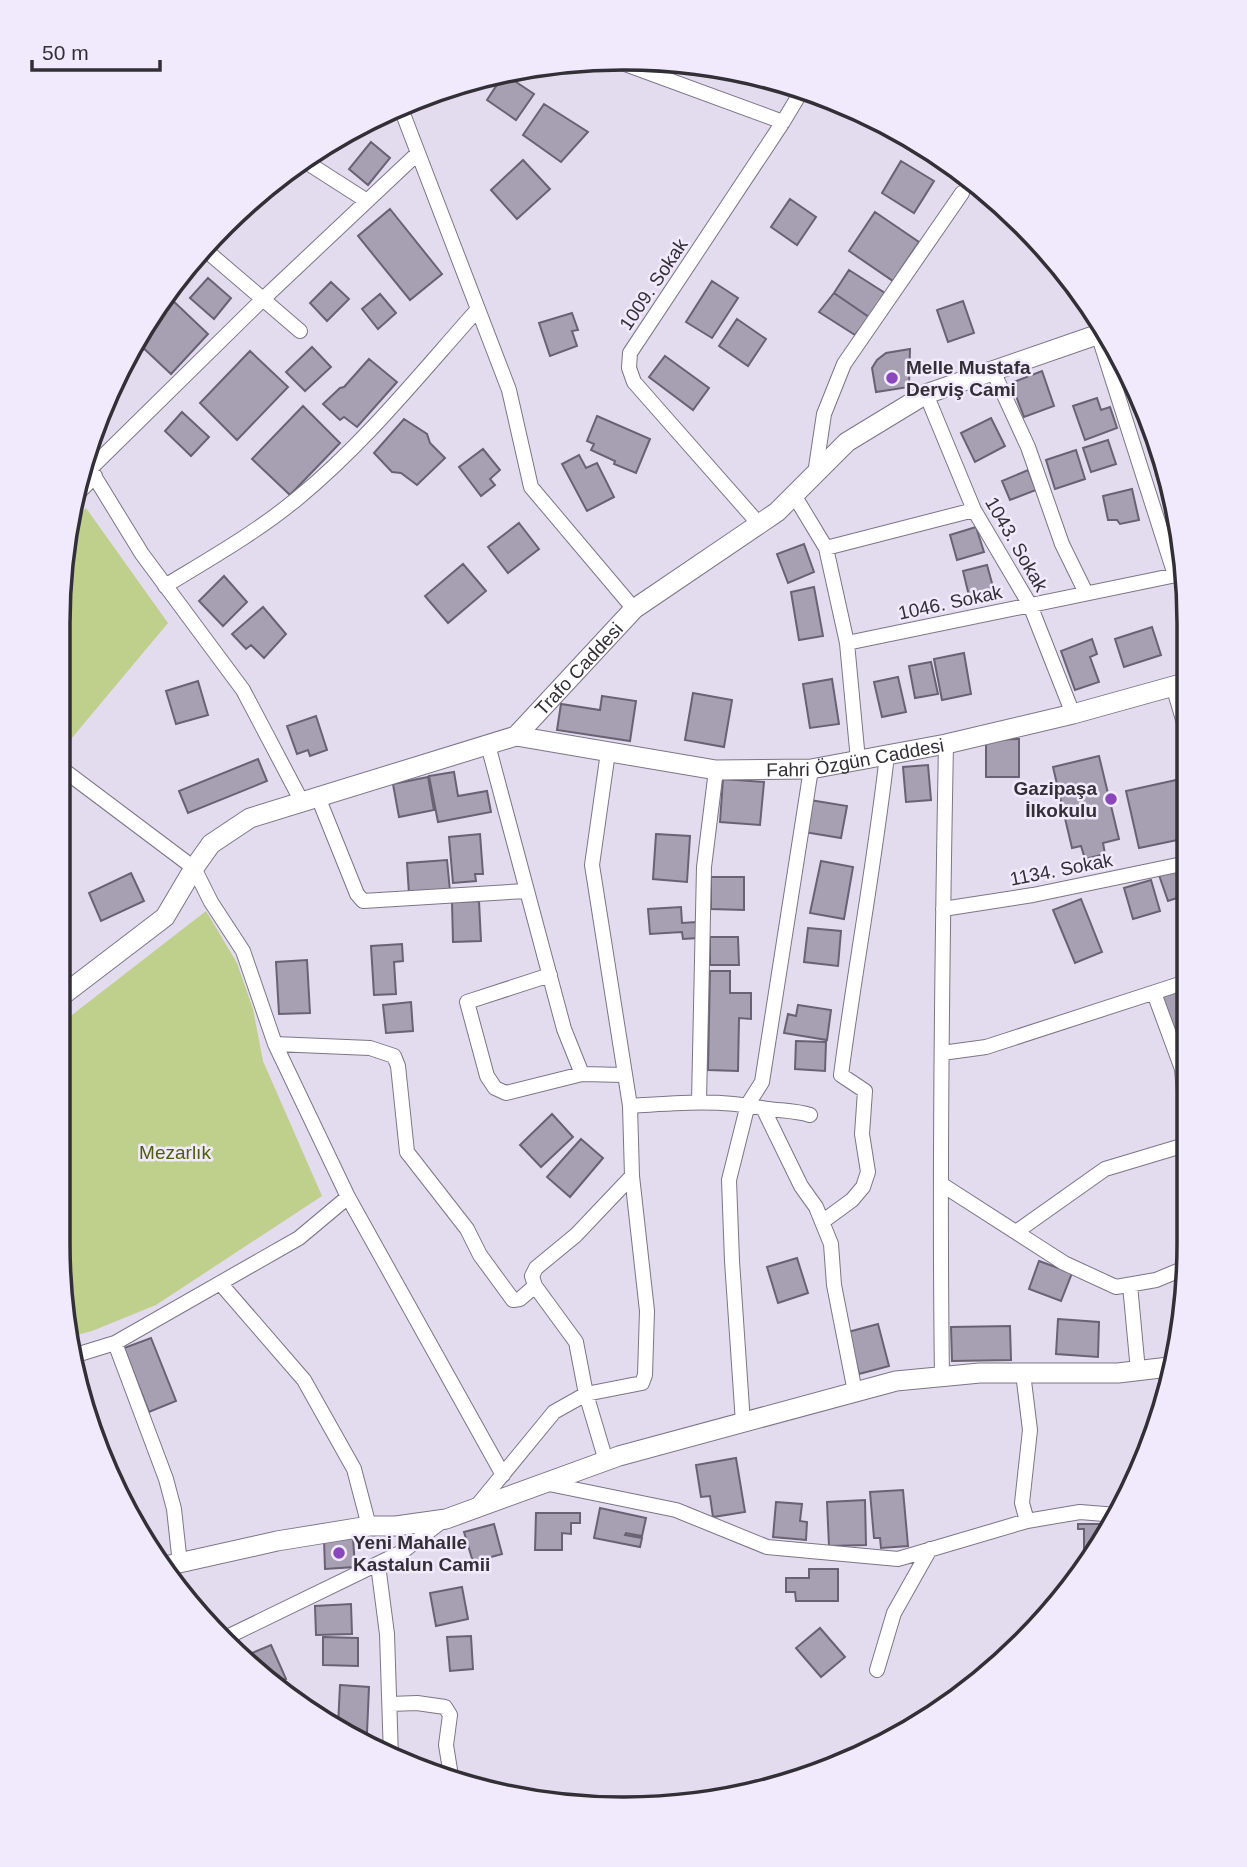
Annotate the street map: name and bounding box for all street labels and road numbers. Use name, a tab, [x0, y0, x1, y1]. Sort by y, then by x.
street label: 1009. Sokak	[615, 234, 692, 334]
street label: 1043. Sokak	[981, 493, 1052, 596]
street label: 1046. Sokak	[896, 581, 1004, 624]
street label: Trafo Caddesi	[531, 618, 627, 720]
street label: Fahri Özgün Caddesi	[766, 735, 946, 780]
street label: 1134. Sokak	[1008, 849, 1115, 890]

